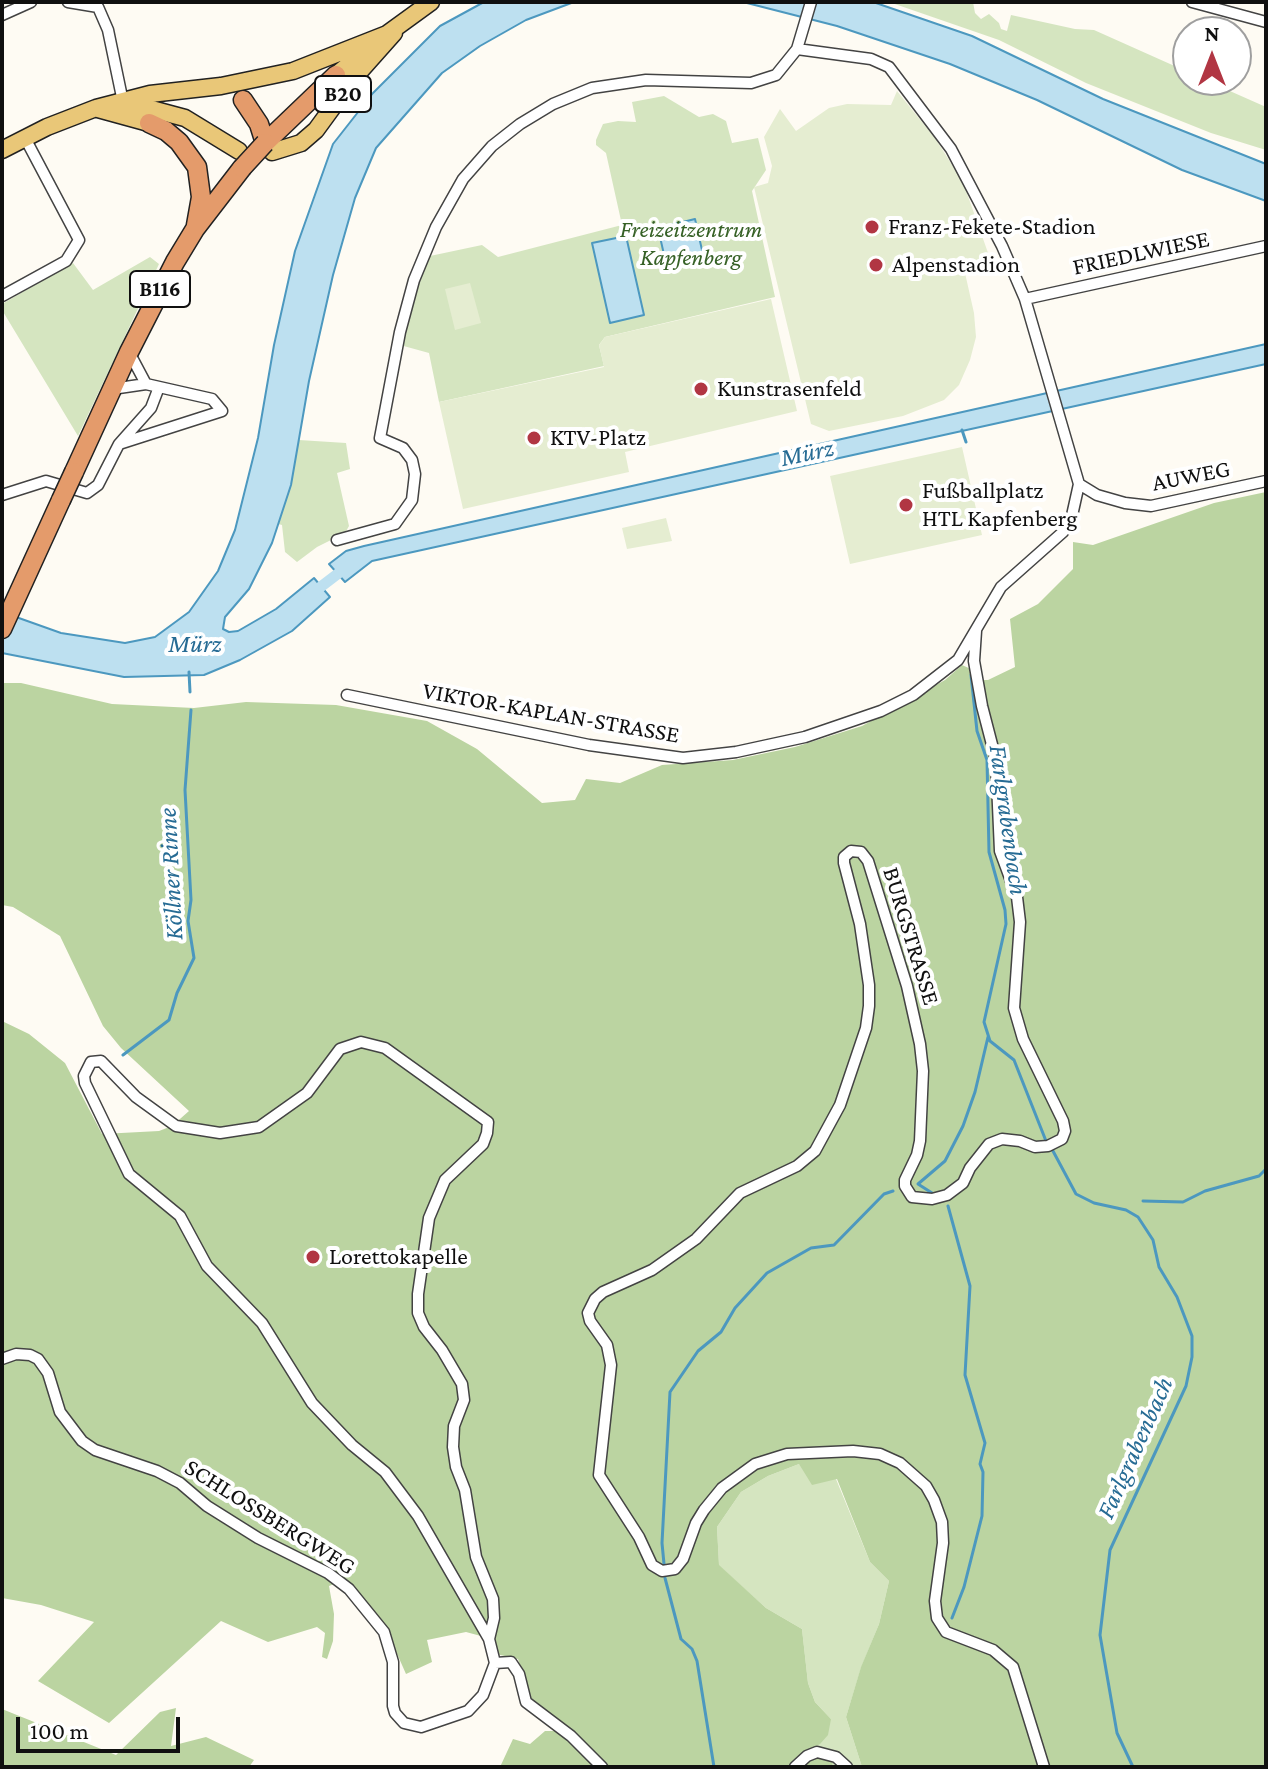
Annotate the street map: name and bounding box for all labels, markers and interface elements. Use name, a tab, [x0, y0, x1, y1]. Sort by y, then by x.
north arrow	[1172, 16, 1252, 96]
text: N	[1205, 21, 1220, 46]
road number: B20	[315, 76, 371, 112]
place label: Franz-Fekete-Stadion	[888, 213, 1096, 241]
park label: Freizeitzentrum Kapfenberg	[620, 216, 762, 272]
marker: Franz-Fekete-Stadion	[863, 218, 881, 236]
street label: FRIEDLWIESE	[1070, 224, 1212, 282]
place label: Alpenstadion	[892, 251, 1020, 279]
marker: Alpenstadion	[867, 256, 885, 274]
road number: B116	[130, 271, 190, 307]
place label: Kunstrasenfeld	[717, 375, 862, 403]
marker: Kunstrasenfeld	[692, 380, 710, 398]
place label: KTV-Platz	[550, 424, 646, 452]
marker: KTV-Platz	[525, 429, 543, 447]
water label: Mürz	[778, 432, 836, 474]
street label: AUWEG	[1149, 454, 1233, 498]
place label: Fußballplatz HTL Kapfenberg	[922, 477, 1078, 533]
marker: Fußballplatz HTL Kapfenberg	[897, 496, 915, 514]
water label: Mürz	[168, 628, 222, 660]
street label: VIKTOR-KAPLAN-STRASSE	[420, 676, 682, 750]
water label: Farlgrabenbach	[982, 743, 1034, 897]
water label: Köllner Rinne	[152, 807, 190, 941]
street label: BURGSTRASSE	[876, 864, 946, 1008]
place label: Lorettokapelle	[329, 1243, 468, 1271]
marker: Lorettokapelle	[304, 1248, 322, 1266]
water label: Farlgrabenbach	[1090, 1372, 1180, 1524]
street label: SCHLOSSBERGWEG	[179, 1453, 361, 1581]
scale bar	[20, 1701, 184, 1751]
text: 100 m	[30, 1717, 89, 1744]

